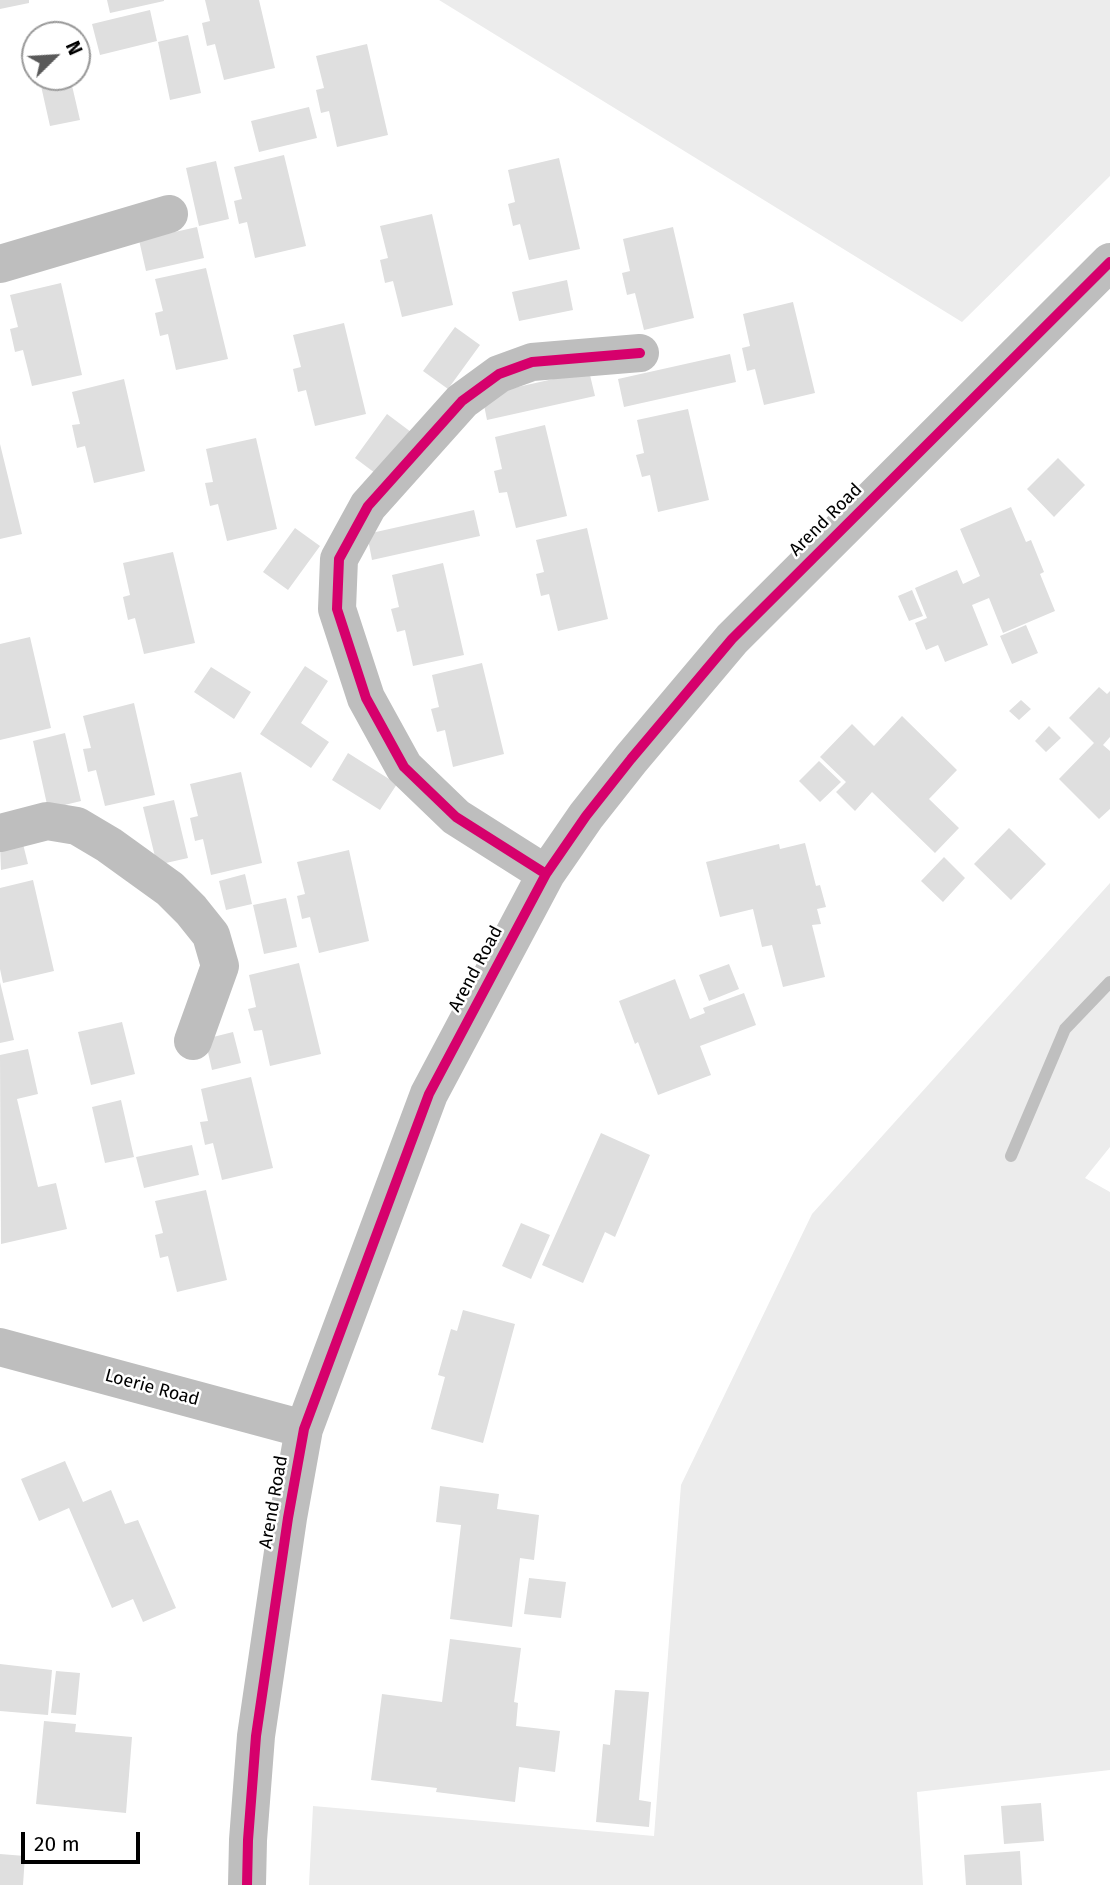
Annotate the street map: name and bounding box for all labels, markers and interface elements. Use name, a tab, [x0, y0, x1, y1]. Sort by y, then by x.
north arrow	[21, 21, 91, 91]
text: N	[61, 38, 87, 58]
street label: Arend Road	[785, 479, 867, 561]
street label: Arend Road	[444, 922, 508, 1016]
street label: Loerie Road	[102, 1365, 202, 1411]
street label: Arend Road	[255, 1454, 293, 1550]
scale bar	[24, 1818, 144, 1862]
text: 20 m	[34, 1831, 80, 1857]

